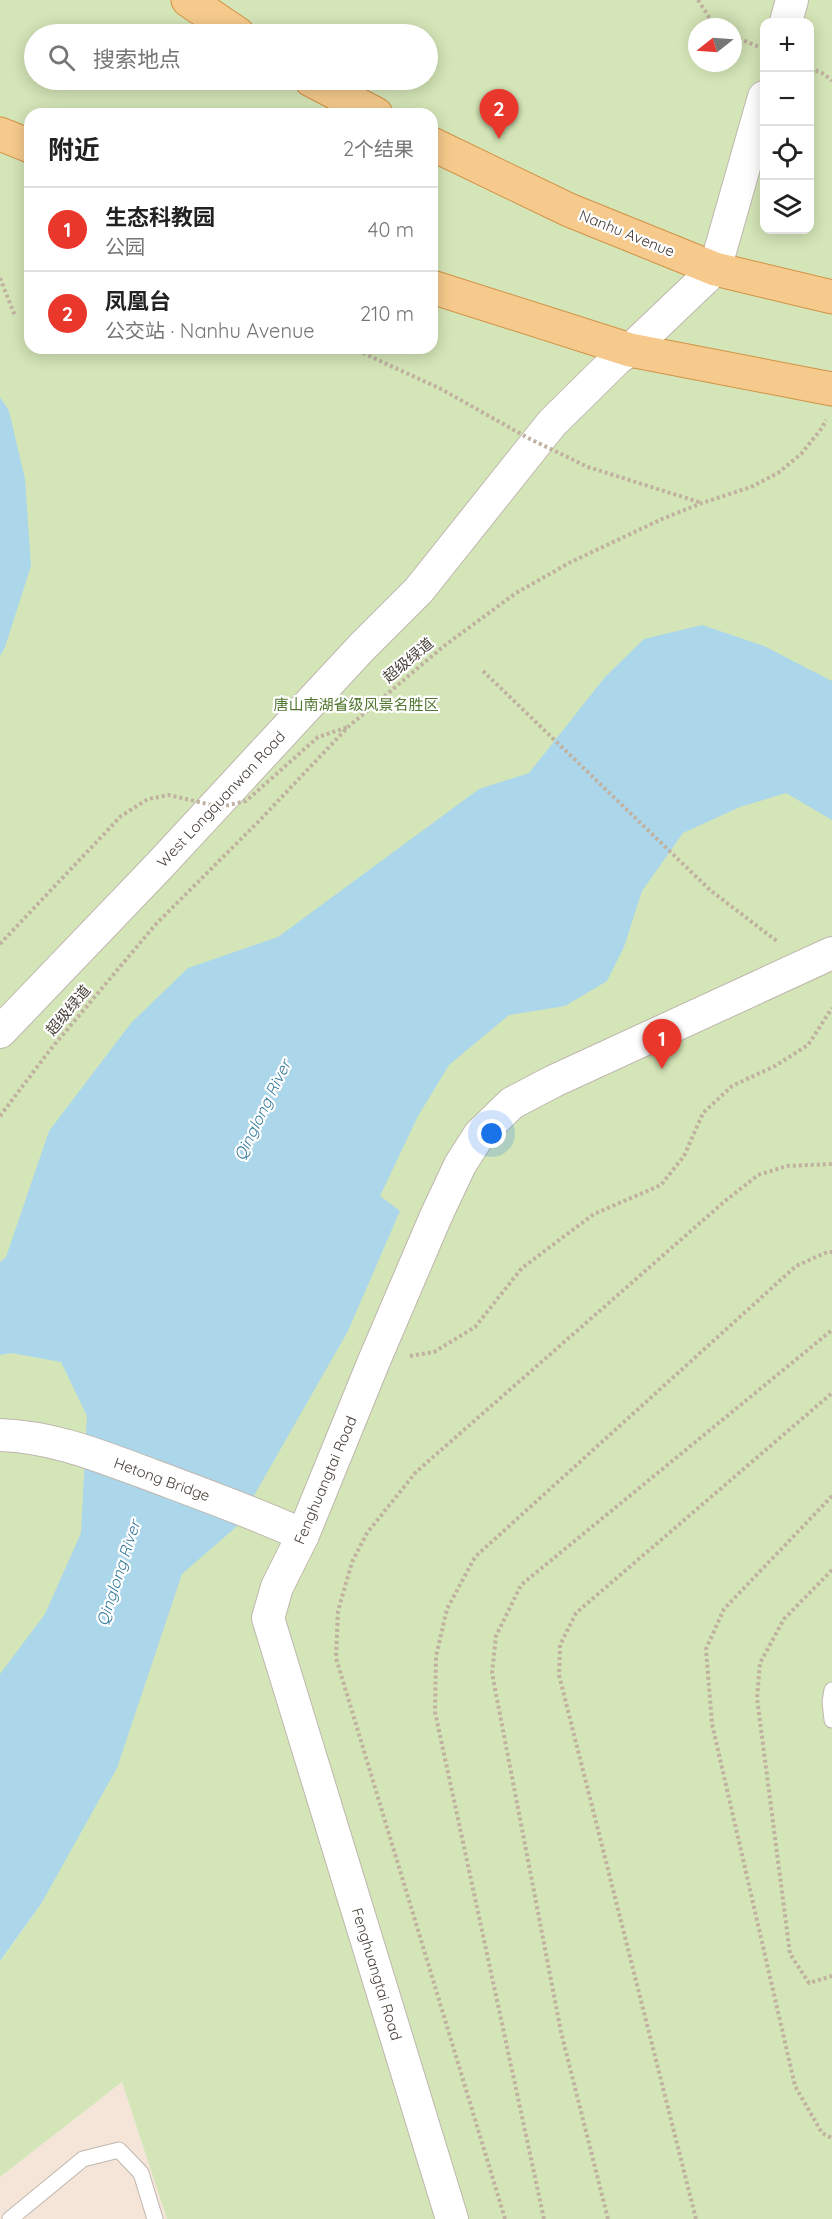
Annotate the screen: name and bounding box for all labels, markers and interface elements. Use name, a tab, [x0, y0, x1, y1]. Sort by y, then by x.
north arrow	[688, 18, 742, 72]
map controls	[760, 18, 814, 234]
button: +	[760, 18, 814, 72]
search box	[24, 24, 438, 90]
icon: search	[45, 41, 78, 74]
text: 搜索地点	[93, 45, 181, 73]
button: −	[760, 72, 814, 126]
pin: 2	[480, 90, 518, 139]
button: locate	[760, 126, 814, 180]
text: 附近	[48, 133, 100, 166]
text: 2个结果	[343, 136, 414, 161]
button: layers	[760, 180, 814, 234]
text: 生态科教园	[105, 203, 215, 231]
street label: Nanhu Avenue	[577, 205, 677, 261]
text: 1	[64, 217, 71, 242]
text: 40 m	[368, 217, 414, 242]
text: 公园	[105, 234, 145, 259]
text: 凤凰台	[105, 287, 171, 315]
text: 2	[62, 301, 73, 326]
text: 210 m	[360, 301, 414, 326]
text: 公交站 · Nanhu Avenue	[105, 318, 315, 343]
street label: 超级绿道	[379, 633, 437, 687]
park label: 唐山南湖省级风景名胜区	[273, 695, 439, 714]
street label: West Longquanwan Road	[153, 727, 289, 871]
street label: 超级绿道	[41, 981, 95, 1039]
pin: 1	[642, 1020, 682, 1069]
water label: Qinglong River	[229, 1055, 296, 1164]
your location	[477, 1119, 506, 1148]
street label: Fenghuangtai Road	[289, 1413, 361, 1547]
street label: Hetong Bridge	[111, 1453, 213, 1505]
water label: Qinglong River	[92, 1516, 145, 1628]
street label: Fenghuangtai Road	[348, 1905, 406, 2043]

